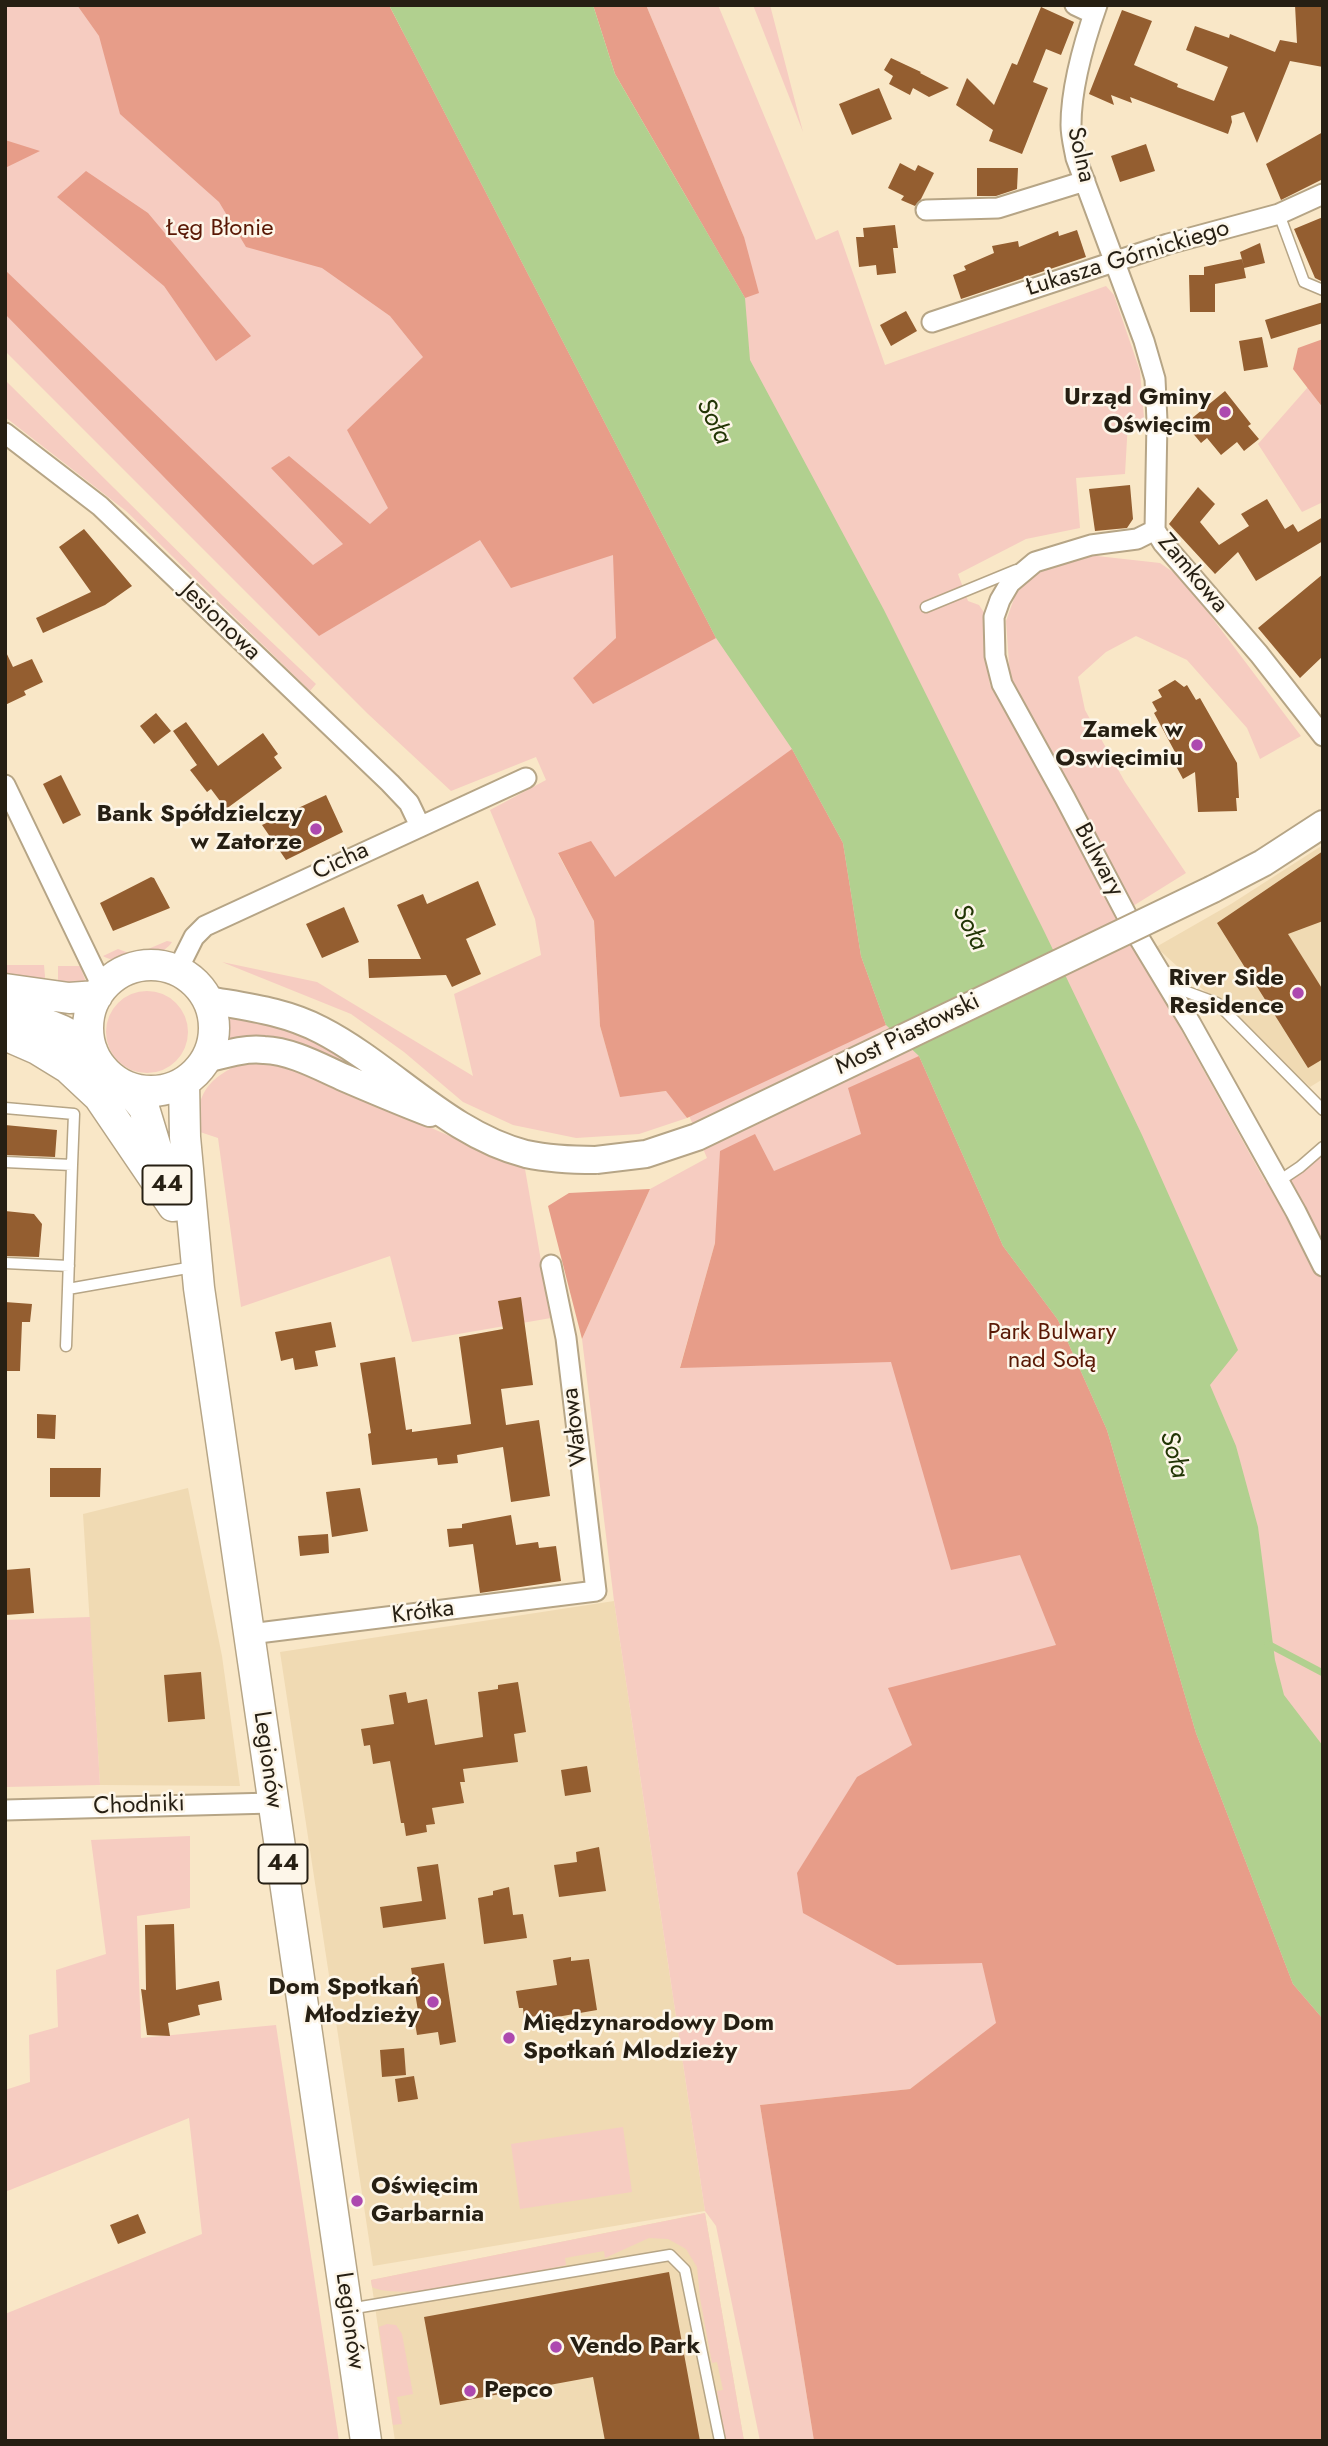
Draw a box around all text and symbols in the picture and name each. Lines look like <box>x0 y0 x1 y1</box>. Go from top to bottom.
street label: Solna <box>1060 125 1100 185</box>
street label: Łukasza Górnickiego <box>1023 214 1233 304</box>
park label: Łęg Błonie <box>166 215 274 243</box>
place label: Urząd Gminy Oświęcim <box>1064 384 1211 440</box>
water label: Soła <box>688 394 738 450</box>
marker: Urząd Gminy Oświęcim <box>1217 404 1233 420</box>
street label: Zamkowa <box>1151 529 1233 619</box>
street label: Jesionowa <box>174 577 266 667</box>
place label: Zamek w Oswięcimiu <box>1055 717 1183 773</box>
marker: Zamek w Oswięcimiu <box>1189 737 1205 753</box>
place label: Bank Spółdzielczy w Zatorze <box>96 801 302 857</box>
street label: Bulwary <box>1067 818 1129 902</box>
marker: Bank Spółdzielczy w Zatorze <box>308 821 324 837</box>
street label: Cicha <box>308 837 374 887</box>
water label: Soła <box>944 900 994 956</box>
place label: River Side Residence <box>1169 965 1284 1021</box>
marker: River Side Residence <box>1290 985 1306 1001</box>
street label: Most Piastowski <box>831 988 985 1082</box>
road number: 44 <box>142 1166 192 1204</box>
park label: Park Bulwary nad Sołą <box>988 1319 1116 1375</box>
street label: Wałowa <box>557 1386 595 1468</box>
water label: Soła <box>1151 1428 1195 1482</box>
street label: Krótka <box>390 1595 456 1631</box>
street label: Legionów <box>246 1710 288 1810</box>
street label: Chodniki <box>93 1790 185 1822</box>
road number: 44 <box>258 1844 308 1884</box>
place label: Dom Spotkań Młodzieży <box>268 1974 419 2030</box>
marker: Dom Spotkań Młodzieży <box>425 1994 441 2010</box>
place label: Międzynarodowy Dom Spotkań Mlodzieży <box>523 2010 774 2066</box>
marker: Międzynarodowy Dom Spotkań Mlodzieży <box>501 2030 517 2046</box>
place label: Oświęcim Garbarnia <box>371 2173 484 2229</box>
marker: Oświęcim Garbarnia <box>349 2193 365 2209</box>
street label: Legionów <box>328 2271 370 2371</box>
place label: Vendo Park <box>570 2333 700 2361</box>
marker: Vendo Park <box>548 2339 564 2355</box>
place label: Pepco <box>484 2377 553 2405</box>
marker: Pepco <box>462 2383 478 2399</box>

